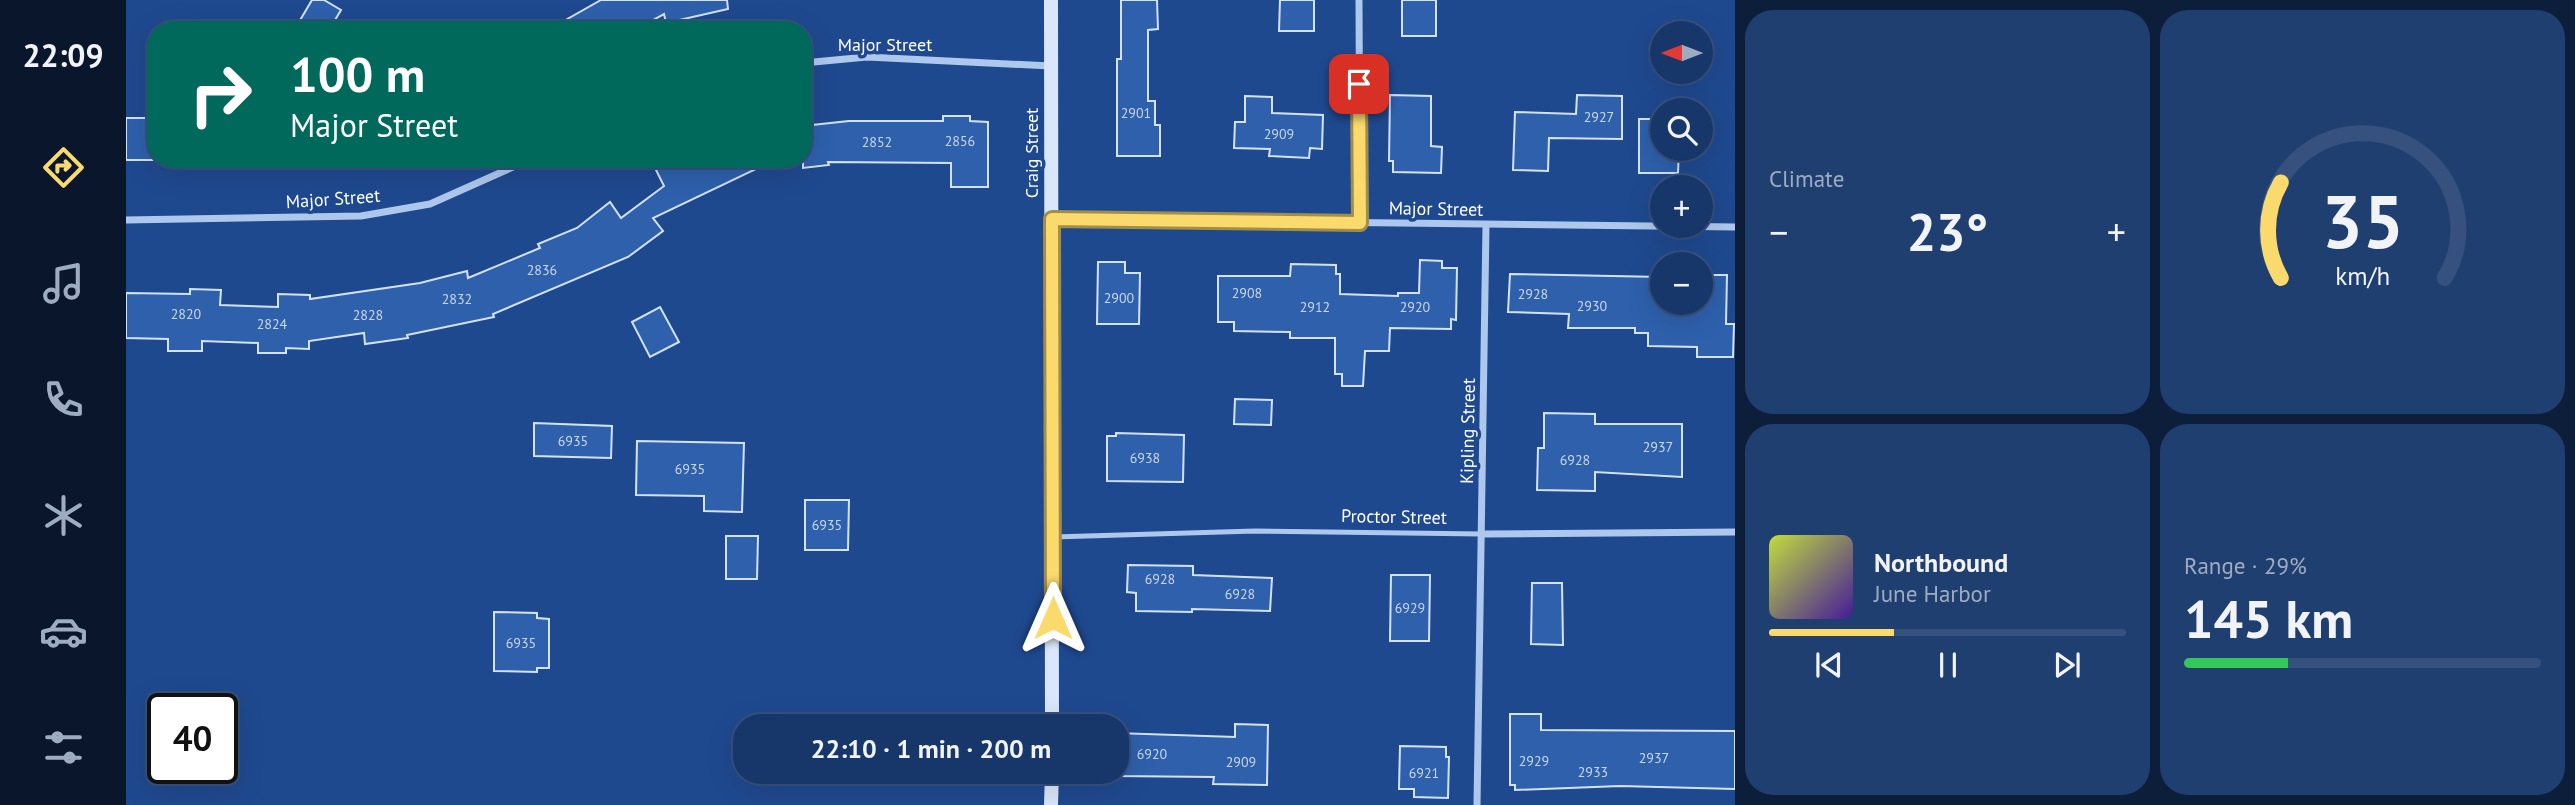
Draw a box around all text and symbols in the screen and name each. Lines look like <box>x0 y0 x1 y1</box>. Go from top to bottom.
north arrow <box>1650 21 1713 84</box>
map controls <box>1650 21 1713 315</box>
street label: Major Street <box>838 33 932 56</box>
text: 22:09 <box>22 34 104 76</box>
text: 100 m <box>290 42 425 106</box>
icon: right <box>175 49 266 140</box>
pin <box>1329 54 1389 114</box>
icon: arrive <box>1340 65 1378 103</box>
button: search <box>1650 98 1713 161</box>
text: Major Street <box>290 104 458 146</box>
house number: 2901 <box>1121 104 1151 122</box>
street label: Craig Street <box>1020 108 1043 198</box>
house number: 2927 <box>1584 108 1614 126</box>
house number: 2909 <box>1264 125 1294 143</box>
house number: 2856 <box>945 132 975 150</box>
house number: 2852 <box>862 133 892 151</box>
icon: directions <box>39 143 88 192</box>
text: Climate <box>1769 164 1844 193</box>
text: 35 <box>2321 174 2404 268</box>
button: + <box>1650 175 1713 238</box>
street label: Major Street <box>285 184 381 213</box>
street label: Major Street <box>1389 196 1483 221</box>
text: 23° <box>1907 198 1988 265</box>
text: − <box>1769 207 1788 256</box>
text: + <box>2107 207 2126 256</box>
button: − <box>1650 252 1713 315</box>
icon: music <box>39 259 88 308</box>
text: km/h <box>2335 260 2390 292</box>
house number: 2836 <box>527 261 557 279</box>
house number: 2908 <box>1232 284 1262 302</box>
house number: 2928 <box>1518 285 1548 303</box>
house number: 2900 <box>1104 289 1135 307</box>
house number: 2832 <box>442 290 472 308</box>
house number: 2930 <box>1577 297 1608 315</box>
house number: 2912 <box>1300 298 1330 316</box>
house number: 2920 <box>1400 298 1431 316</box>
house number: 2820 <box>171 305 202 323</box>
house number: 2828 <box>353 306 383 324</box>
house number: 2824 <box>257 315 288 333</box>
icon: phone <box>39 375 88 424</box>
street label: Kipling Street <box>1455 378 1480 484</box>
house number: 6935 <box>558 432 588 450</box>
house number: 2937 <box>1643 438 1673 456</box>
house number: 6938 <box>1130 449 1160 467</box>
house number: 6928 <box>1560 451 1590 469</box>
house number: 6935 <box>675 460 705 478</box>
icon: climate <box>39 491 88 540</box>
street label: Proctor Street <box>1341 504 1447 529</box>
house number: 6935 <box>812 516 842 534</box>
text: Northbound <box>1874 546 2008 579</box>
text: Range · 29% <box>2184 551 2307 580</box>
house number: 6928 <box>1145 570 1175 588</box>
text: June Harbor <box>1874 579 1991 608</box>
position arrow <box>1016 581 1090 655</box>
house number: 6928 <box>1225 585 1255 603</box>
text: 145 km <box>2184 585 2353 652</box>
house number: 6929 <box>1395 599 1425 617</box>
icon: car <box>39 607 88 656</box>
house number: 6935 <box>506 634 536 652</box>
icon: previous <box>1810 646 1848 684</box>
icon: pause <box>1929 646 1967 684</box>
icon: next <box>2048 646 2086 684</box>
speed limit sign: 40 <box>147 693 238 784</box>
icon: filters <box>39 723 88 772</box>
text: 22:10 · 1 min · 200 m <box>811 732 1051 765</box>
house number: 6920 <box>1137 745 1168 763</box>
house number: 2937 <box>1639 749 1669 767</box>
house number: 2929 <box>1519 752 1549 770</box>
house number: 2909 <box>1226 753 1256 771</box>
house number: 2933 <box>1578 763 1608 781</box>
house number: 6921 <box>1409 764 1439 782</box>

